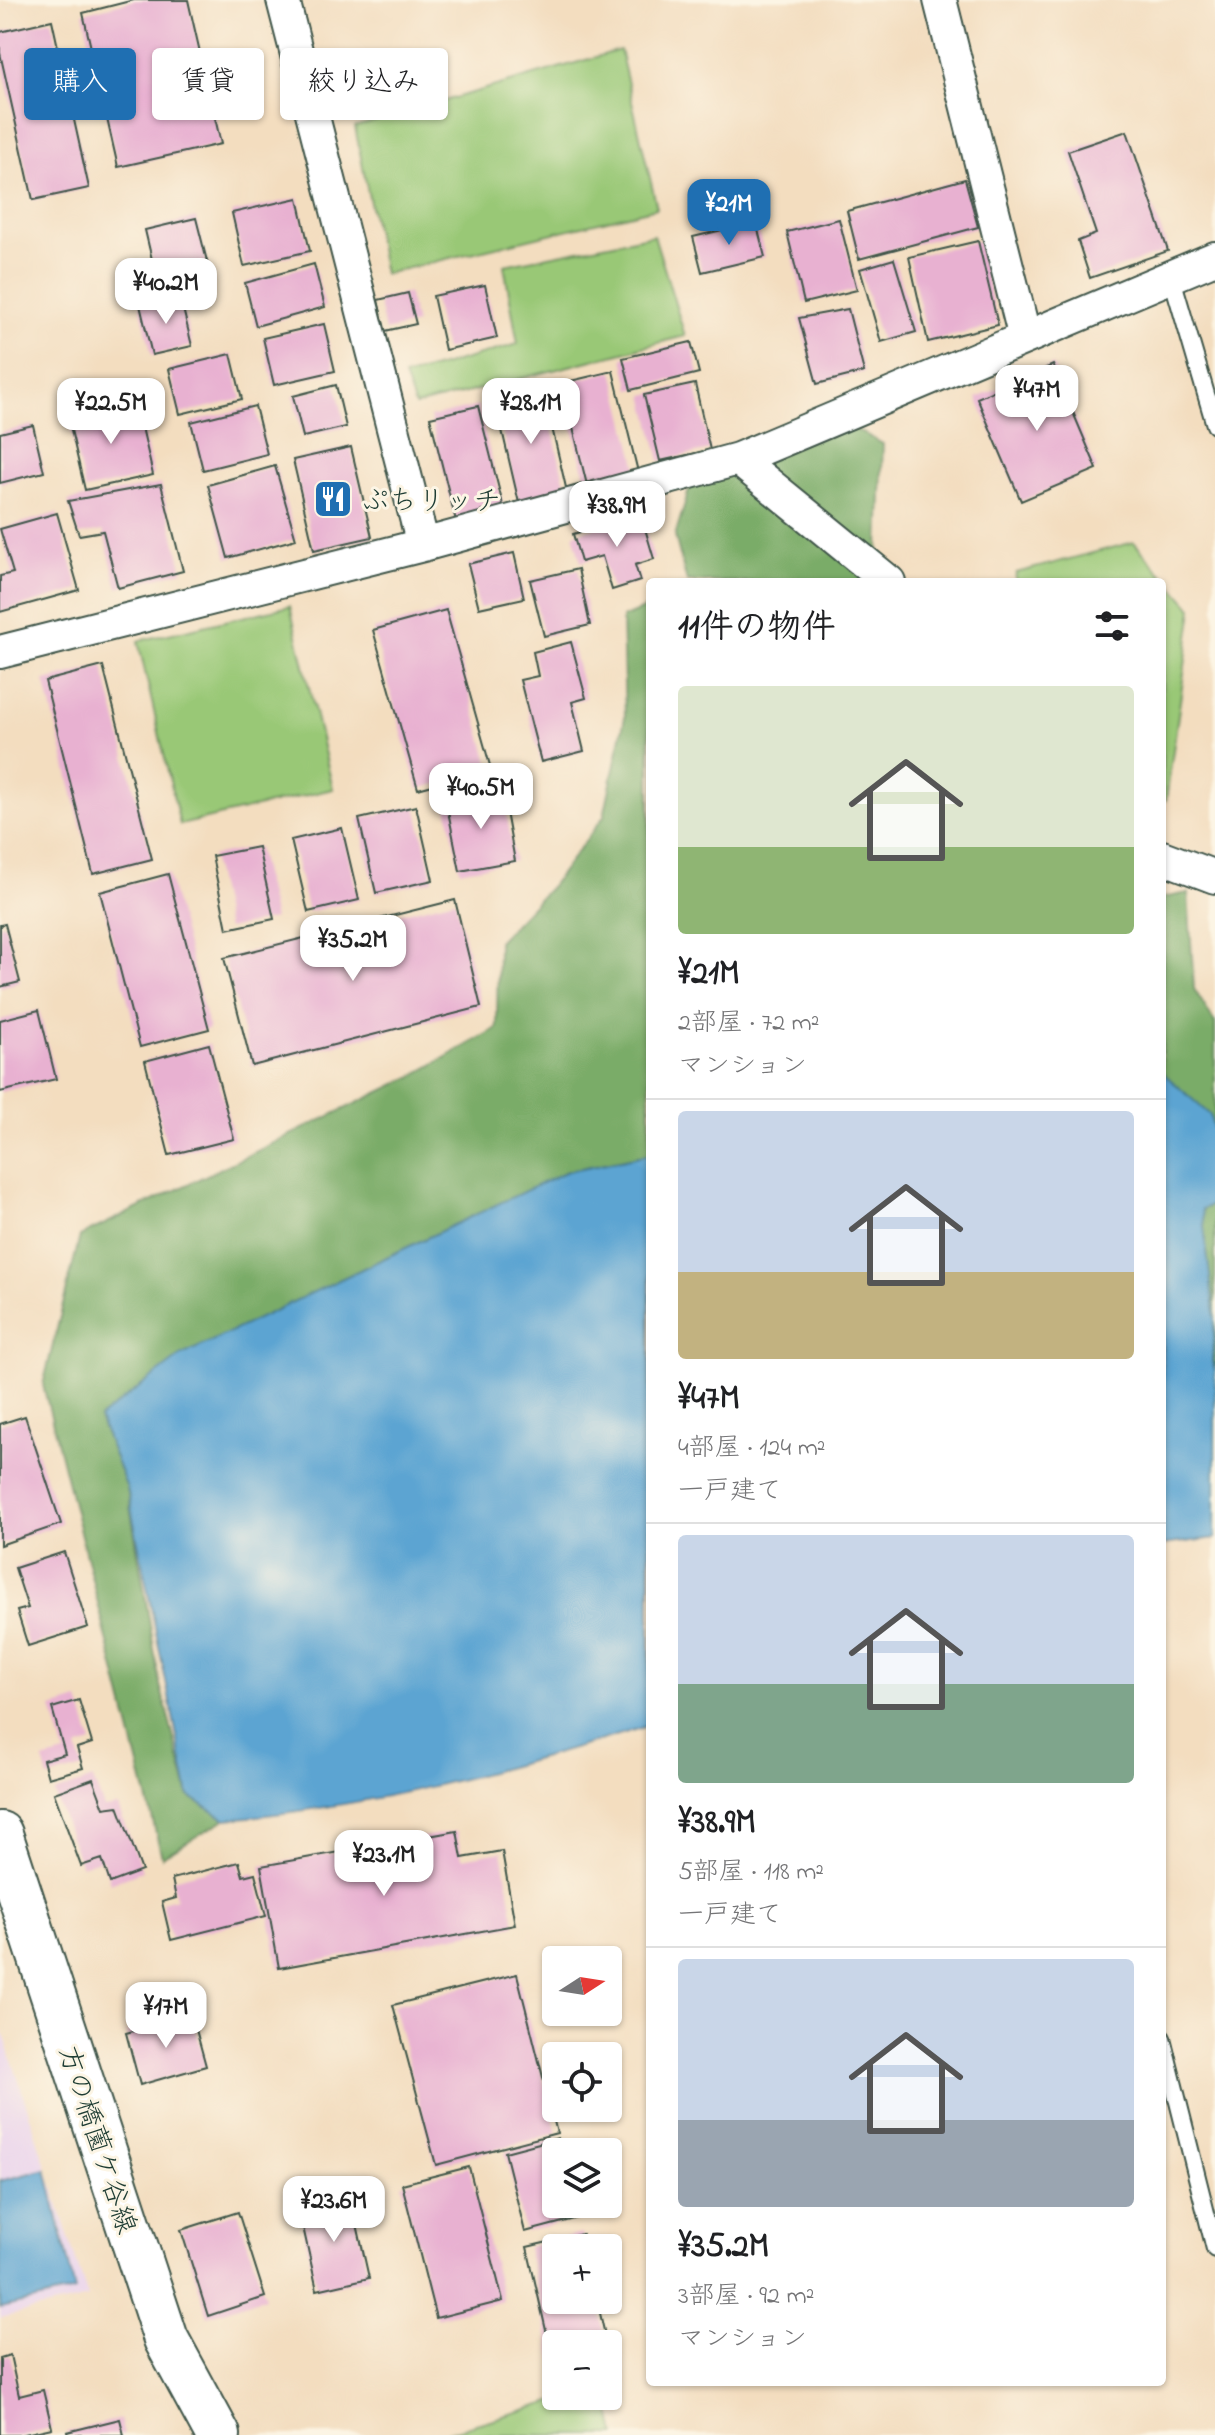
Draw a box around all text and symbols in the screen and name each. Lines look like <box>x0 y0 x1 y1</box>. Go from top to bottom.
chip: 購入 <box>24 48 136 120</box>
chip: 賃貸 <box>152 48 264 120</box>
chip: 絞り込み <box>280 48 448 120</box>
pin: ¥21M <box>682 179 776 247</box>
text: ¥21M <box>705 186 753 224</box>
pin: ¥40.2M <box>101 258 231 326</box>
text: ¥40.2M <box>133 265 199 303</box>
pin: ¥47M <box>990 365 1084 433</box>
text: ¥47M <box>1013 372 1061 410</box>
pin: ¥22.5M <box>46 378 176 446</box>
pin: ¥28.1M <box>466 378 596 446</box>
text: ¥22.5M <box>75 385 147 423</box>
text: ¥28.1M <box>500 385 562 423</box>
restaurant icon: ぷちリッチ <box>312 478 354 520</box>
pin: ¥38.9M <box>552 481 682 549</box>
place label: ぷちリッチ <box>361 482 501 523</box>
text: ¥38.9M <box>587 488 647 526</box>
text: 11件の物件 <box>678 604 836 654</box>
icon: filters <box>1090 604 1134 648</box>
icon: home <box>834 738 978 882</box>
pin: ¥40.5M <box>416 763 546 831</box>
text: ¥40.5M <box>447 770 515 808</box>
pin: ¥35.2M <box>288 915 418 983</box>
text: ¥35.2M <box>318 922 388 960</box>
text: ¥21M <box>678 950 740 1000</box>
text: 2部屋 · 72 m² <box>678 1005 820 1043</box>
text: マンション <box>678 1048 807 1086</box>
icon: home <box>834 1163 978 1307</box>
text: ¥47M <box>678 1375 740 1425</box>
text: 4部屋 · 124 m² <box>678 1430 826 1468</box>
text: 一戸建て <box>678 1473 782 1511</box>
icon: home <box>834 1587 978 1731</box>
text: ¥38.9M <box>678 1799 756 1849</box>
pin: ¥23.1M <box>319 1830 449 1898</box>
text: ¥23.1M <box>352 1837 416 1875</box>
text: 5部屋 · 118 m² <box>678 1854 824 1892</box>
text: 一戸建て <box>678 1897 782 1935</box>
north arrow <box>542 1946 622 2026</box>
map controls <box>542 1946 622 2410</box>
pin: ¥17M <box>119 1982 213 2050</box>
text: ¥17M <box>144 1989 188 2027</box>
icon: home <box>834 2011 978 2155</box>
street label: 方の橋薗ケ谷線 <box>46 2041 145 2240</box>
button: locate <box>542 2042 622 2122</box>
button: layers <box>542 2138 622 2218</box>
pin: ¥23.6M <box>269 2176 399 2244</box>
text: ¥23.6M <box>301 2183 367 2221</box>
text: ¥35.2M <box>678 2223 769 2273</box>
button: + <box>542 2234 622 2314</box>
text: 3部屋 · 92 m² <box>678 2278 814 2316</box>
text: マンション <box>678 2321 807 2359</box>
button: − <box>542 2330 622 2410</box>

